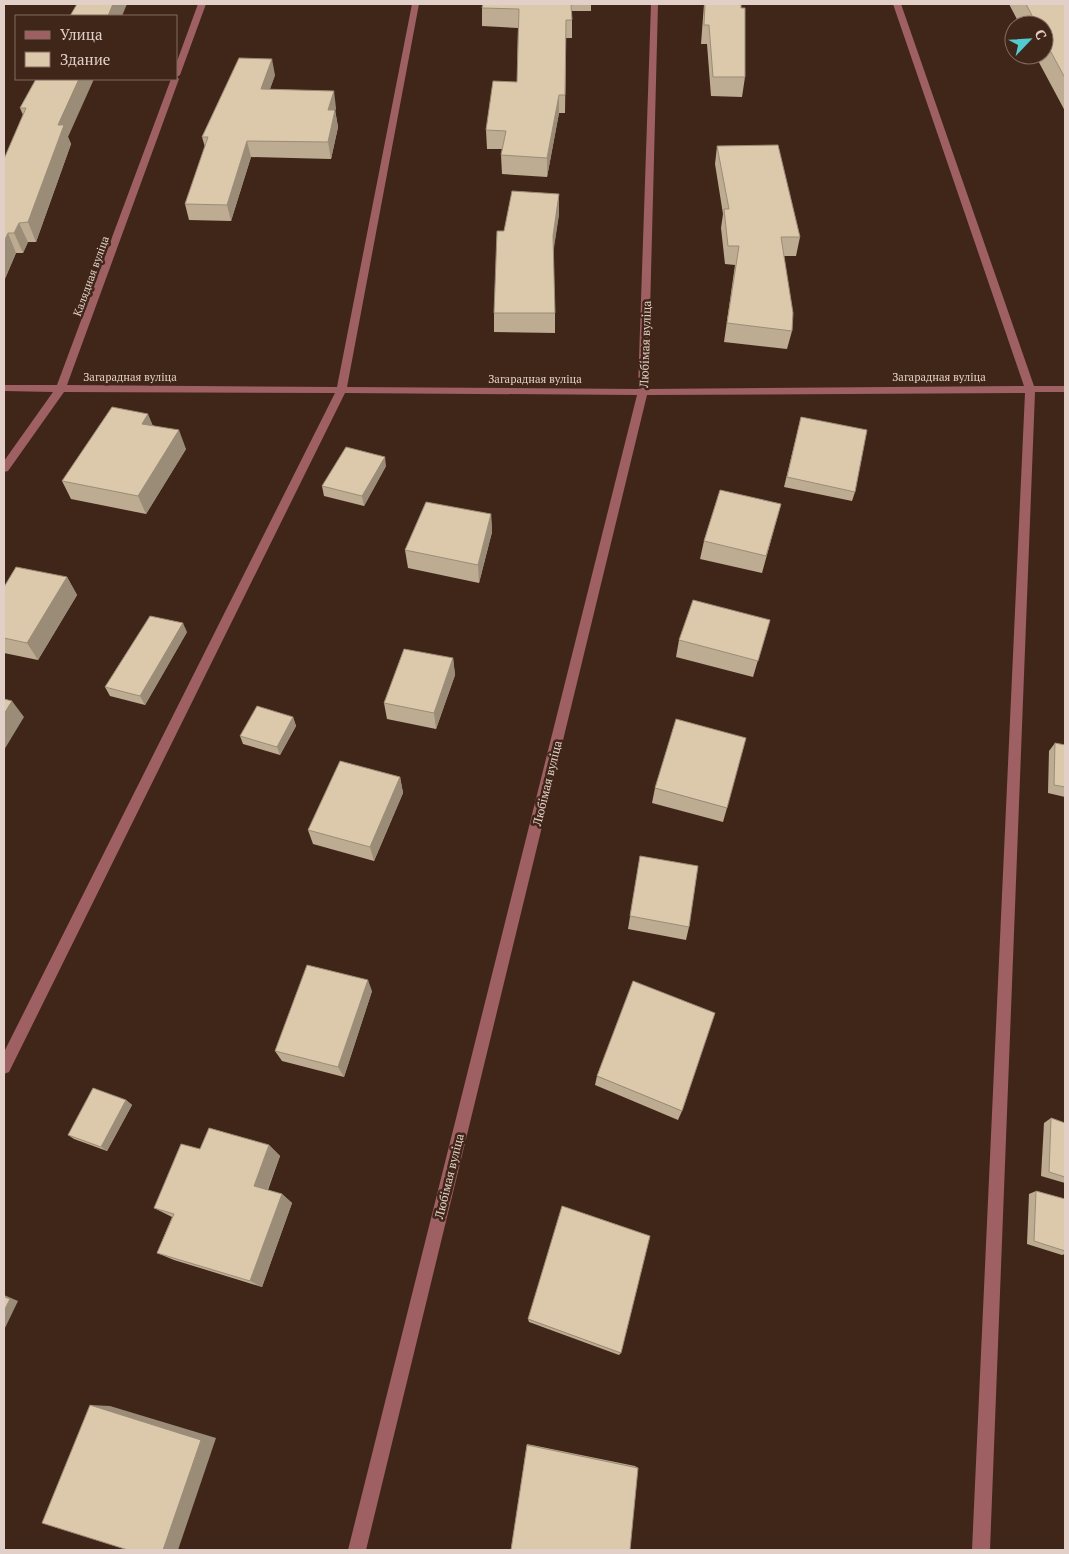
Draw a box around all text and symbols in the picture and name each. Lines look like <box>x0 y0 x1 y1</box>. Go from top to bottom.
legend <box>15 15 178 80</box>
north arrow <box>1004 15 1054 65</box>
text: Улица <box>60 24 103 44</box>
text: С <box>1031 26 1052 42</box>
text: Здание <box>60 49 110 69</box>
street label: Калядная вуліца <box>70 234 112 318</box>
street label: Любімая вуліца <box>636 300 654 389</box>
street label: Загарадная вуліца <box>83 370 177 384</box>
street label: Загарадная вуліца <box>892 370 986 384</box>
street label: Загарадная вуліца <box>488 372 582 386</box>
street label: Любімая вуліца <box>529 739 565 828</box>
street label: Любімая вуліца <box>431 1132 467 1221</box>

